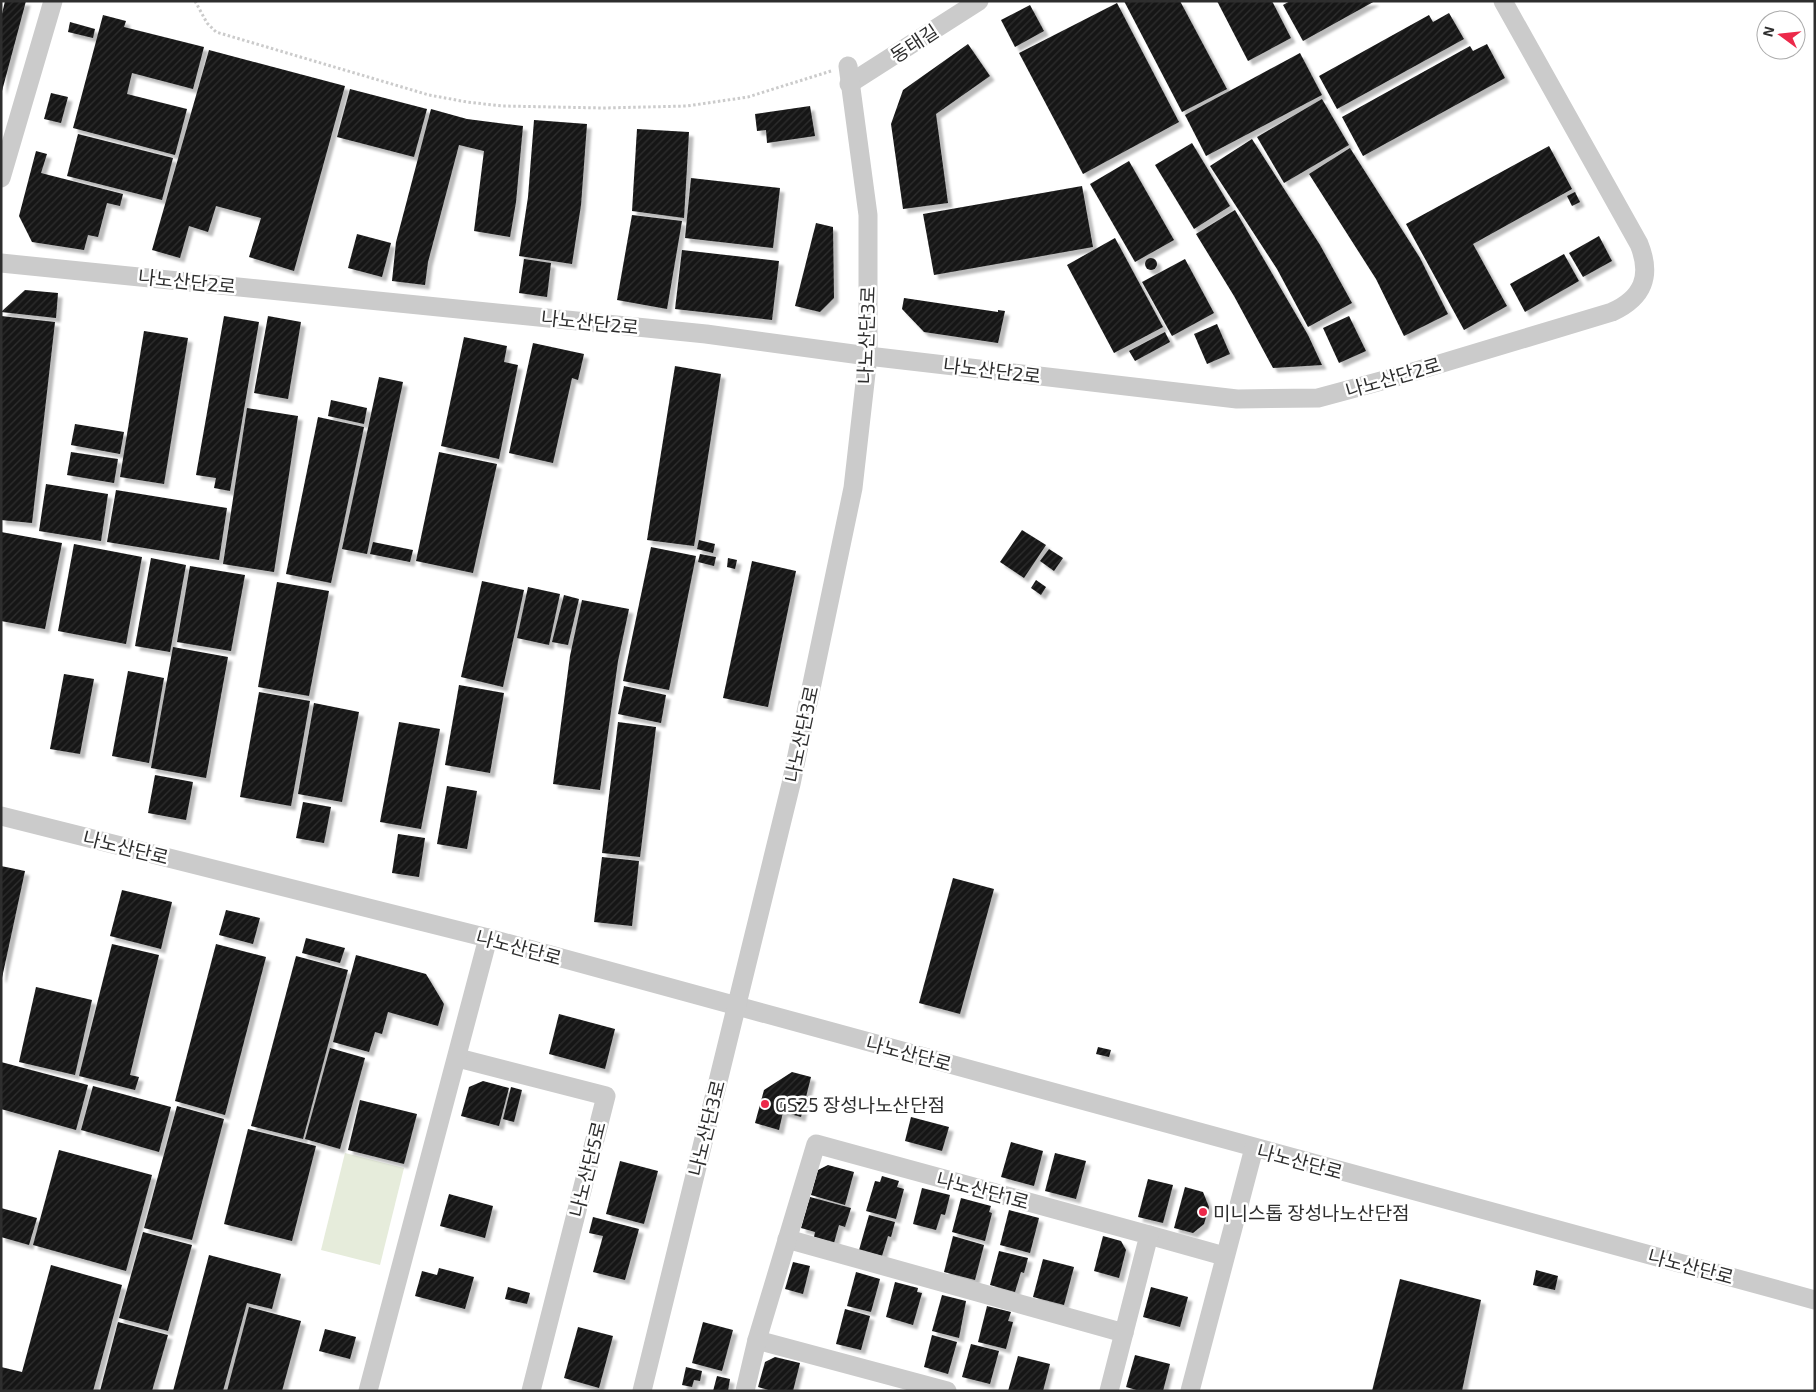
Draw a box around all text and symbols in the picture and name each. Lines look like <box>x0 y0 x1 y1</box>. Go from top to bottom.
north arrow <box>1756 10 1806 60</box>
street label: 동태길 <box>886 19 942 67</box>
text: N <box>1758 24 1777 39</box>
street label: 나노산단2로 <box>137 264 237 298</box>
street label: 나노산단3로 <box>853 286 879 384</box>
street label: 나노산단2로 <box>540 305 640 339</box>
street label: 나노산단2로 <box>1343 352 1443 402</box>
street label: 나노산단2로 <box>942 353 1042 387</box>
street label: 나노산단3로 <box>780 684 822 784</box>
street label: 나노산단로 <box>81 825 171 869</box>
street label: 나노산단로 <box>474 925 564 969</box>
street label: 나노산단로 <box>864 1031 954 1075</box>
street label: 나노산단3로 <box>683 1078 729 1178</box>
place label: GS25 장성나노산단점 <box>775 1093 945 1116</box>
marker: GS25 장성나노산단점 <box>759 1098 771 1110</box>
street label: 나노산단5로 <box>564 1119 610 1219</box>
street label: 나노산단로 <box>1255 1139 1345 1183</box>
street label: 나노산단1로 <box>934 1167 1032 1213</box>
place label: 미니스톱 장성나노산단점 <box>1213 1201 1410 1224</box>
marker: 미니스톱 장성나노산단점 <box>1197 1206 1209 1218</box>
street label: 나노산단로 <box>1646 1244 1736 1288</box>

